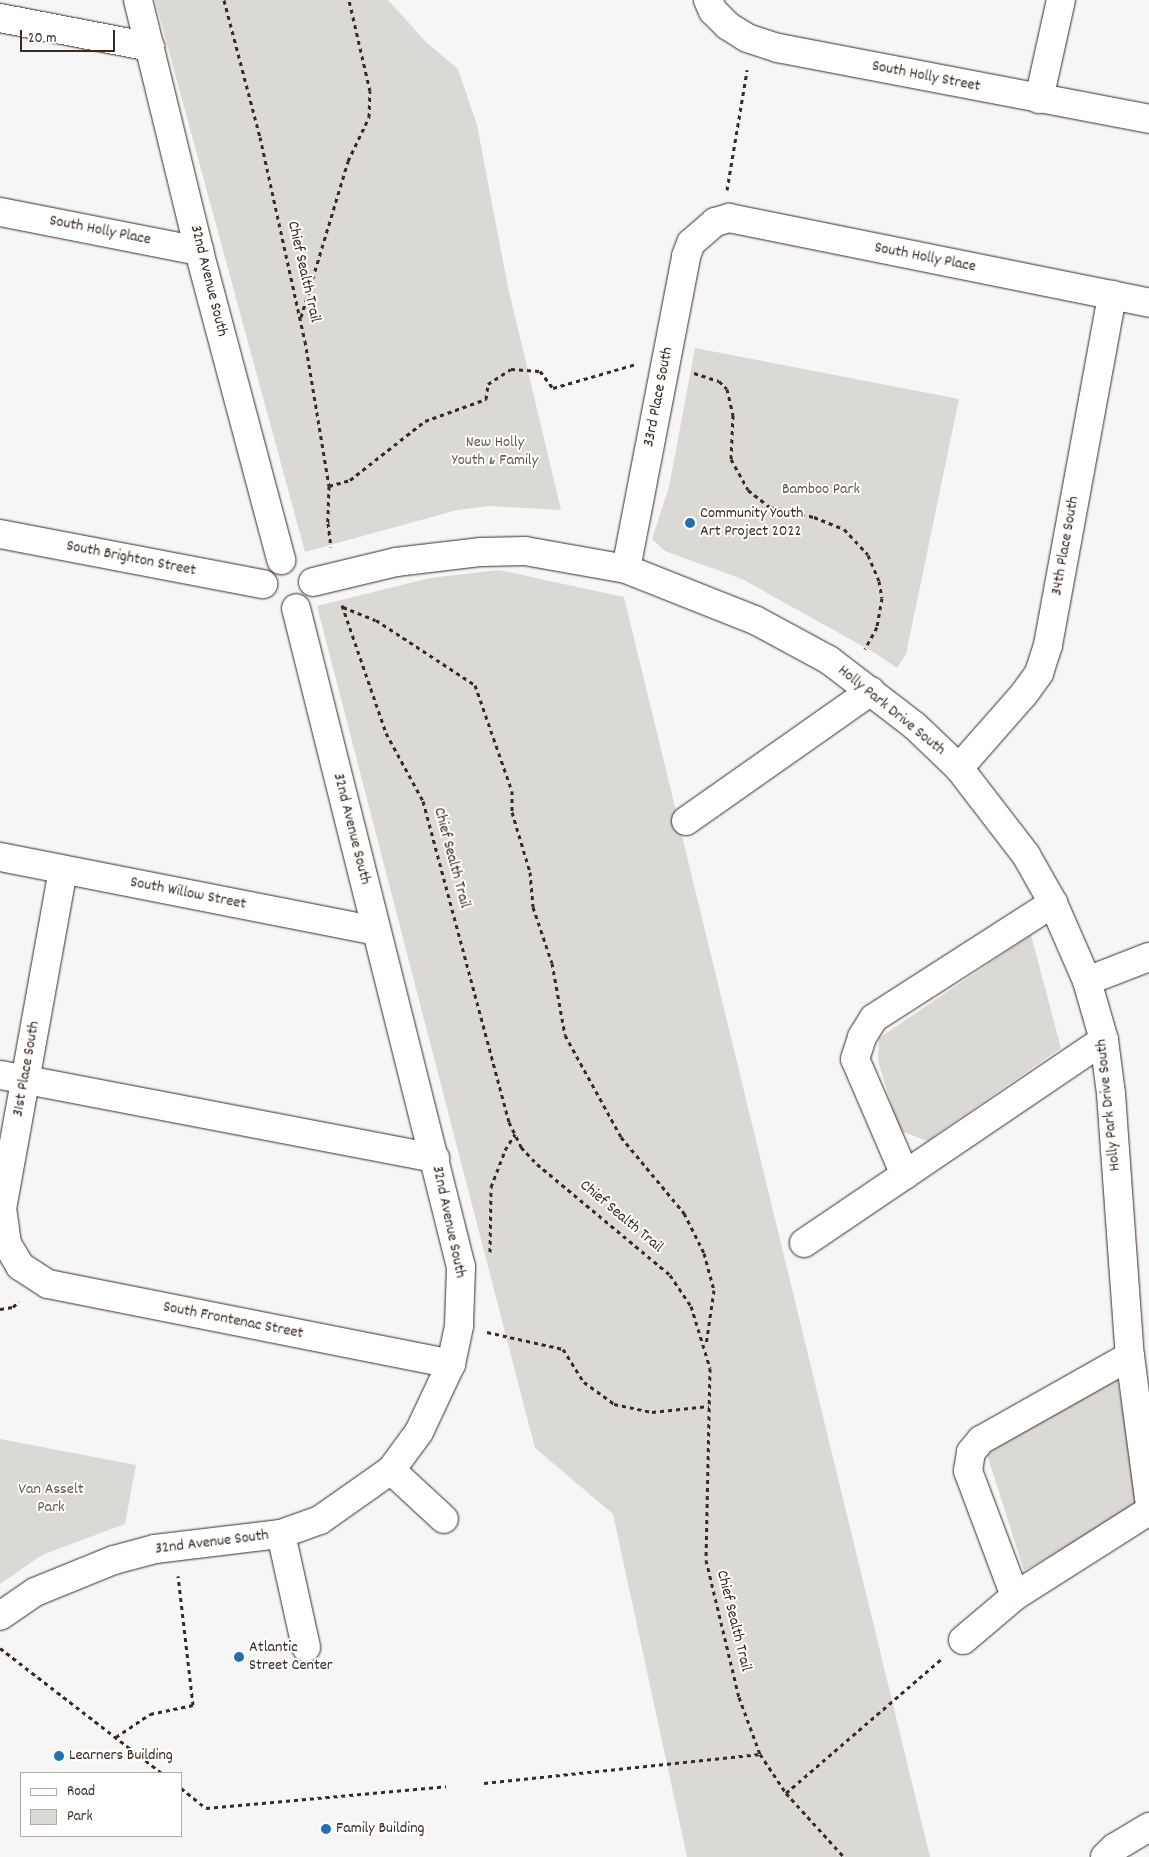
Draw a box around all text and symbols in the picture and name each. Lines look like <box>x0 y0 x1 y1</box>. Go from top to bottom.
scale bar <box>22 20 118 52</box>
text: 20 m <box>28 28 56 50</box>
street label: South Holly Street <box>870 57 982 97</box>
street label: South Holly Place <box>48 212 152 250</box>
street label: Chief Sealth Trail <box>282 219 324 325</box>
street label: 32nd Avenue South <box>185 223 231 339</box>
street label: South Holly Place <box>873 239 977 277</box>
street label: 33rd Place South <box>640 345 678 449</box>
park label: New Holly Youth & Family <box>452 433 538 471</box>
park label: Bamboo Park <box>782 480 860 500</box>
street label: 34th Place South <box>1048 495 1084 597</box>
place label: Community Youth Art Project 2022 <box>700 504 803 542</box>
marker: Community Youth Art Project 2022 <box>684 517 696 529</box>
street label: South Brighton Street <box>65 537 197 581</box>
street label: Holly Park Drive South <box>833 662 949 760</box>
street label: 32nd Avenue South <box>328 771 374 887</box>
street label: Chief Sealth Trail <box>428 806 474 910</box>
street label: South Willow Street <box>128 873 248 915</box>
street label: 31st Place South <box>9 1020 45 1118</box>
street label: Holly Park Drive South <box>1093 1038 1125 1172</box>
street label: 32nd Avenue South <box>427 1164 469 1280</box>
street label: Chief Sealth Trail <box>575 1176 667 1258</box>
street label: South Frontenac Street <box>161 1298 305 1344</box>
park label: Van Asselt Park <box>18 1480 84 1518</box>
street label: 32nd Avenue South <box>154 1527 270 1559</box>
street label: Chief Sealth Trail <box>711 1569 755 1673</box>
place label: Atlantic Street Center <box>249 1638 333 1676</box>
marker: Atlantic Street Center <box>233 1651 245 1663</box>
place label: Learners Building <box>69 1746 173 1766</box>
marker: Learners Building <box>53 1750 65 1762</box>
legend <box>20 1772 182 1837</box>
text: Road <box>67 1781 95 1803</box>
text: Park <box>67 1806 93 1828</box>
place label: Family Building <box>336 1819 425 1839</box>
marker: Family Building <box>320 1823 332 1835</box>

